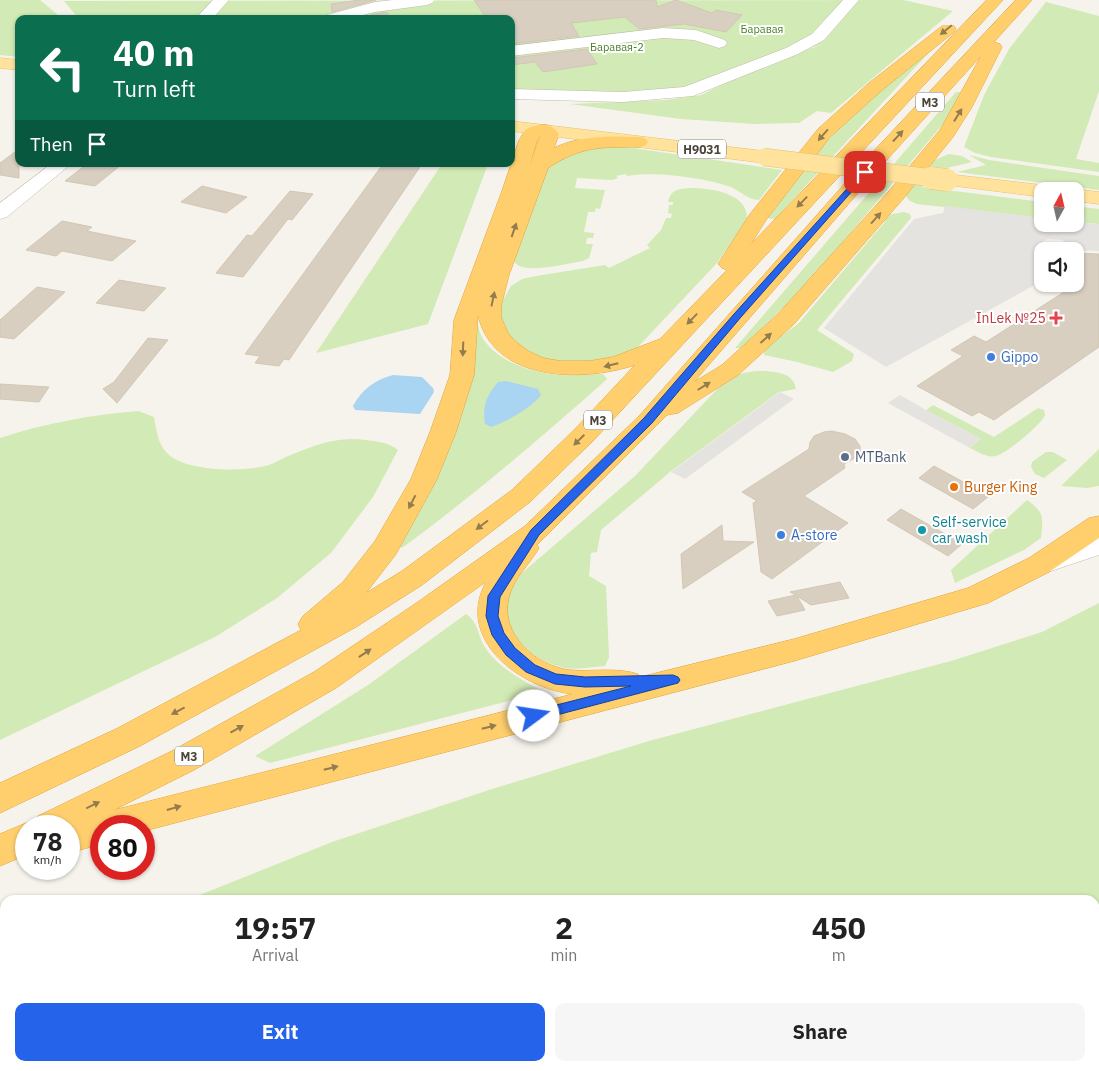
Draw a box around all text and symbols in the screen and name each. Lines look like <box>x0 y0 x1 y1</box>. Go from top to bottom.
park label: Баравая <box>741 22 783 36</box>
one-way arrow <box>940 25 953 36</box>
text: 40 m <box>113 30 195 76</box>
icon: left <box>30 35 95 100</box>
park label: Баравая-2 <box>590 40 644 54</box>
text: Turn left <box>113 74 196 103</box>
road number: М3 <box>916 92 944 111</box>
one-way arrow <box>954 109 963 122</box>
one-way arrow <box>817 129 828 142</box>
icon: arrive <box>83 130 111 158</box>
one-way arrow <box>892 131 904 143</box>
text: Then <box>30 132 73 156</box>
road number: Н9031 <box>678 140 726 158</box>
pin <box>844 151 886 193</box>
icon: arrive <box>851 158 879 186</box>
north arrow <box>1034 182 1084 232</box>
map controls <box>1034 182 1084 292</box>
one-way arrow <box>796 196 808 208</box>
one-way arrow <box>870 212 881 225</box>
one-way arrow <box>511 222 518 237</box>
button: sound <box>1034 242 1084 292</box>
one-way arrow <box>489 291 497 307</box>
place label: InLek №25 <box>976 309 1046 327</box>
marker: InLek №25 <box>1050 312 1062 324</box>
one-way arrow <box>686 313 698 325</box>
one-way arrow <box>759 332 771 344</box>
one-way arrow <box>459 341 467 357</box>
place label: Gippo <box>1001 348 1038 366</box>
marker: Gippo <box>985 351 997 363</box>
one-way arrow <box>603 361 618 369</box>
one-way arrow <box>697 382 710 391</box>
road number: М3 <box>584 410 612 430</box>
one-way arrow <box>573 434 585 446</box>
place label: MTBank <box>855 448 907 466</box>
marker: MTBank <box>839 451 851 463</box>
place label: Burger King <box>964 478 1038 496</box>
marker: Burger King <box>948 481 960 493</box>
one-way arrow <box>408 495 416 509</box>
place label: Self-service car wash <box>932 513 1007 547</box>
one-way arrow <box>475 520 489 530</box>
marker: Self-service car wash <box>916 524 928 536</box>
place label: A-store <box>791 526 838 544</box>
marker: A-store <box>775 529 787 541</box>
one-way arrow <box>359 648 372 658</box>
position arrow <box>507 689 559 741</box>
one-way arrow <box>171 706 185 715</box>
one-way arrow <box>481 723 496 731</box>
one-way arrow <box>231 725 244 734</box>
road number: М3 <box>175 746 203 766</box>
one-way arrow <box>324 764 339 772</box>
one-way arrow <box>86 800 101 809</box>
one-way arrow <box>166 804 181 812</box>
speed limit sign: 80 <box>90 815 155 880</box>
text: 78 <box>32 825 63 858</box>
text: km/h <box>33 852 62 867</box>
text: 19:57 <box>234 908 316 947</box>
text: 2 <box>555 908 573 947</box>
text: 450 <box>812 908 866 947</box>
text: Arrival <box>252 945 299 965</box>
text: min <box>550 945 577 965</box>
text: m <box>832 945 846 965</box>
button: Exit <box>15 1003 545 1061</box>
button: Share <box>555 1003 1085 1061</box>

